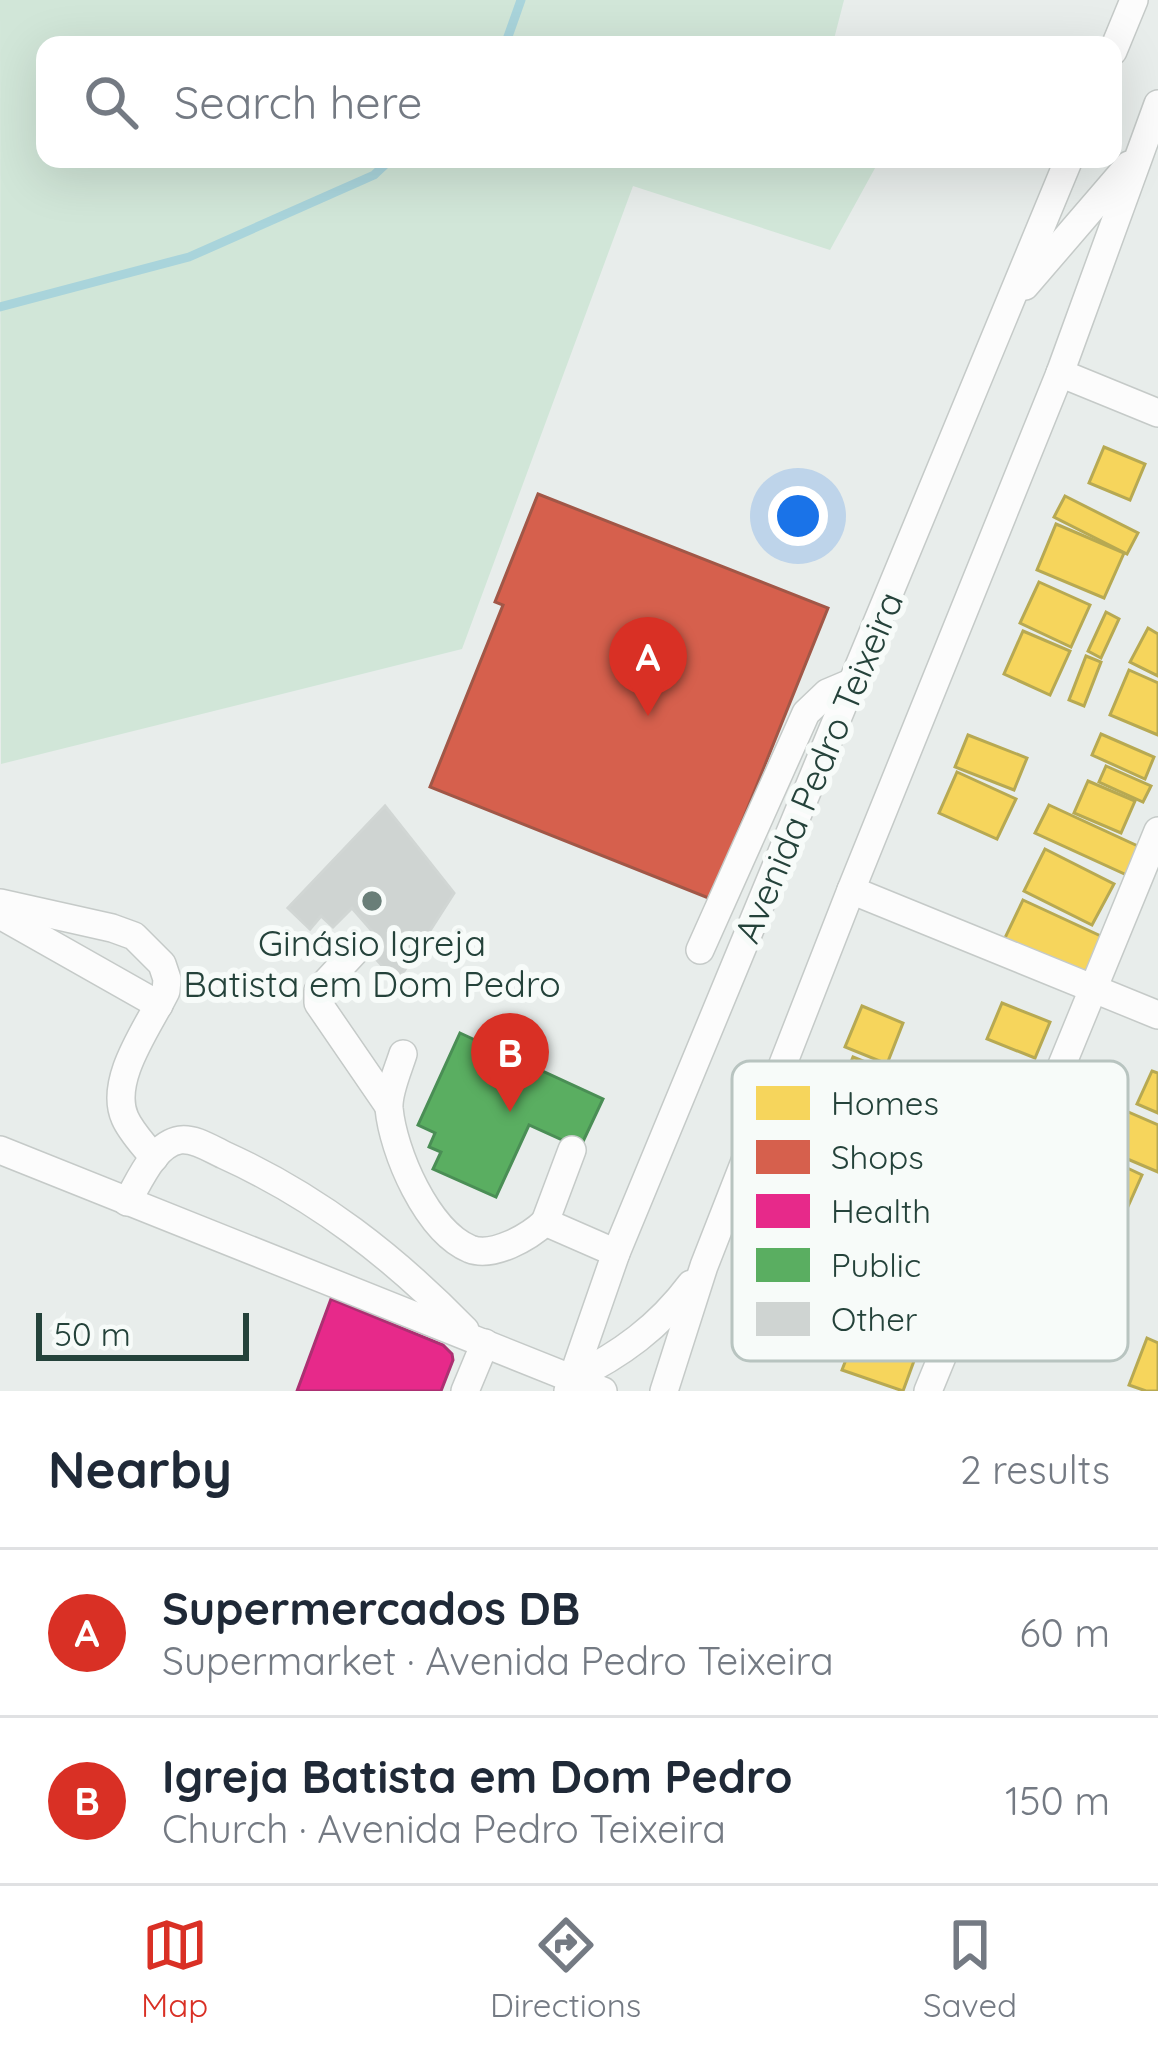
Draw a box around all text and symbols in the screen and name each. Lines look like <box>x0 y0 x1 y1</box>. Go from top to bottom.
search box <box>36 36 1122 168</box>
icon: search <box>78 69 144 135</box>
text: Search here <box>174 74 422 130</box>
your location <box>768 486 828 546</box>
street label: Avenida Pedro Teixeira <box>724 585 912 949</box>
pin: A <box>609 617 687 716</box>
marker: Ginásio Igreja Batista em Dom Pedro <box>359 888 385 914</box>
place label: Ginásio Igreja Batista em Dom Pedro <box>183 920 561 1006</box>
pin: B <box>471 1013 549 1112</box>
legend <box>732 1061 1128 1361</box>
text: Homes <box>831 1082 939 1123</box>
text: Shops <box>831 1136 924 1177</box>
text: Health <box>831 1190 931 1231</box>
text: Public <box>831 1244 921 1285</box>
text: Other <box>831 1298 918 1339</box>
scale bar <box>36 1307 249 1360</box>
text: 50 m <box>54 1313 131 1354</box>
text: Nearby <box>48 1437 232 1501</box>
text: 2 results <box>960 1445 1110 1494</box>
text: Supermercados DB <box>162 1580 580 1636</box>
text: A <box>75 1608 99 1657</box>
text: 60 m <box>1020 1608 1110 1657</box>
text: Supermarket · Avenida Pedro Teixeira <box>162 1636 834 1685</box>
text: Igreja Batista em Dom Pedro <box>162 1748 793 1804</box>
text: B <box>74 1776 100 1825</box>
text: 150 m <box>1005 1776 1110 1825</box>
text: Church · Avenida Pedro Teixeira <box>162 1804 726 1853</box>
tab: Map <box>141 1912 208 2025</box>
tab: Directions <box>490 1912 641 2025</box>
tab: Saved <box>923 1912 1017 2025</box>

